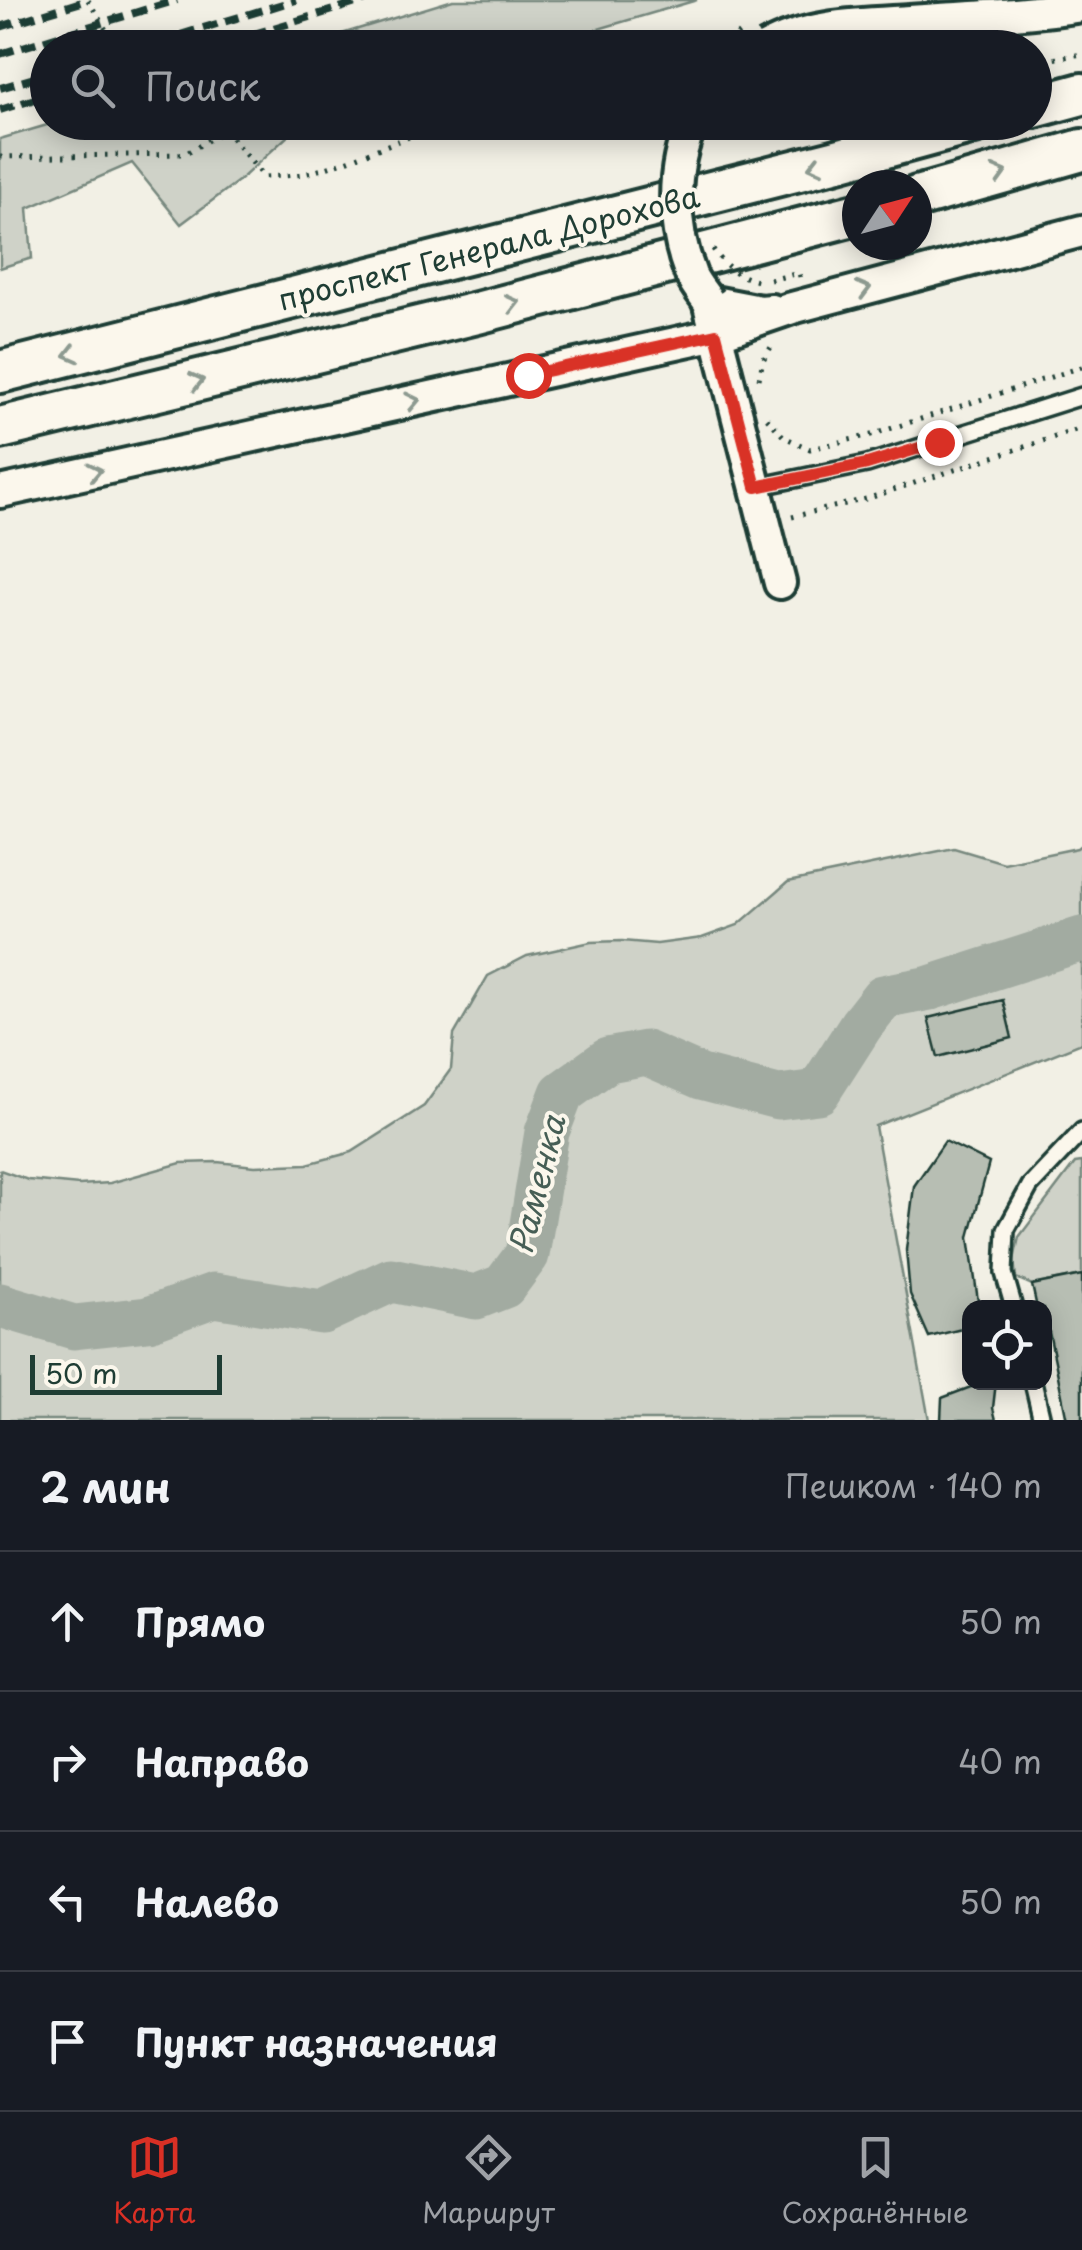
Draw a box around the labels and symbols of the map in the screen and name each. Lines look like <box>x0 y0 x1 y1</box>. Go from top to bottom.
one-way arrow <box>807 155 824 176</box>
one-way arrow <box>990 164 1008 185</box>
north arrow <box>842 170 932 260</box>
street label: проспект Генерала Дорохова <box>273 172 704 321</box>
one-way arrow <box>855 280 872 301</box>
one-way arrow <box>503 294 521 315</box>
one-way arrow <box>63 342 80 363</box>
route start <box>506 353 552 399</box>
one-way arrow <box>188 371 205 392</box>
one-way arrow <box>404 391 421 412</box>
route end <box>917 420 963 466</box>
one-way arrow <box>86 461 103 482</box>
water label: Раменка <box>496 1109 577 1259</box>
scale bar <box>30 1350 222 1394</box>

